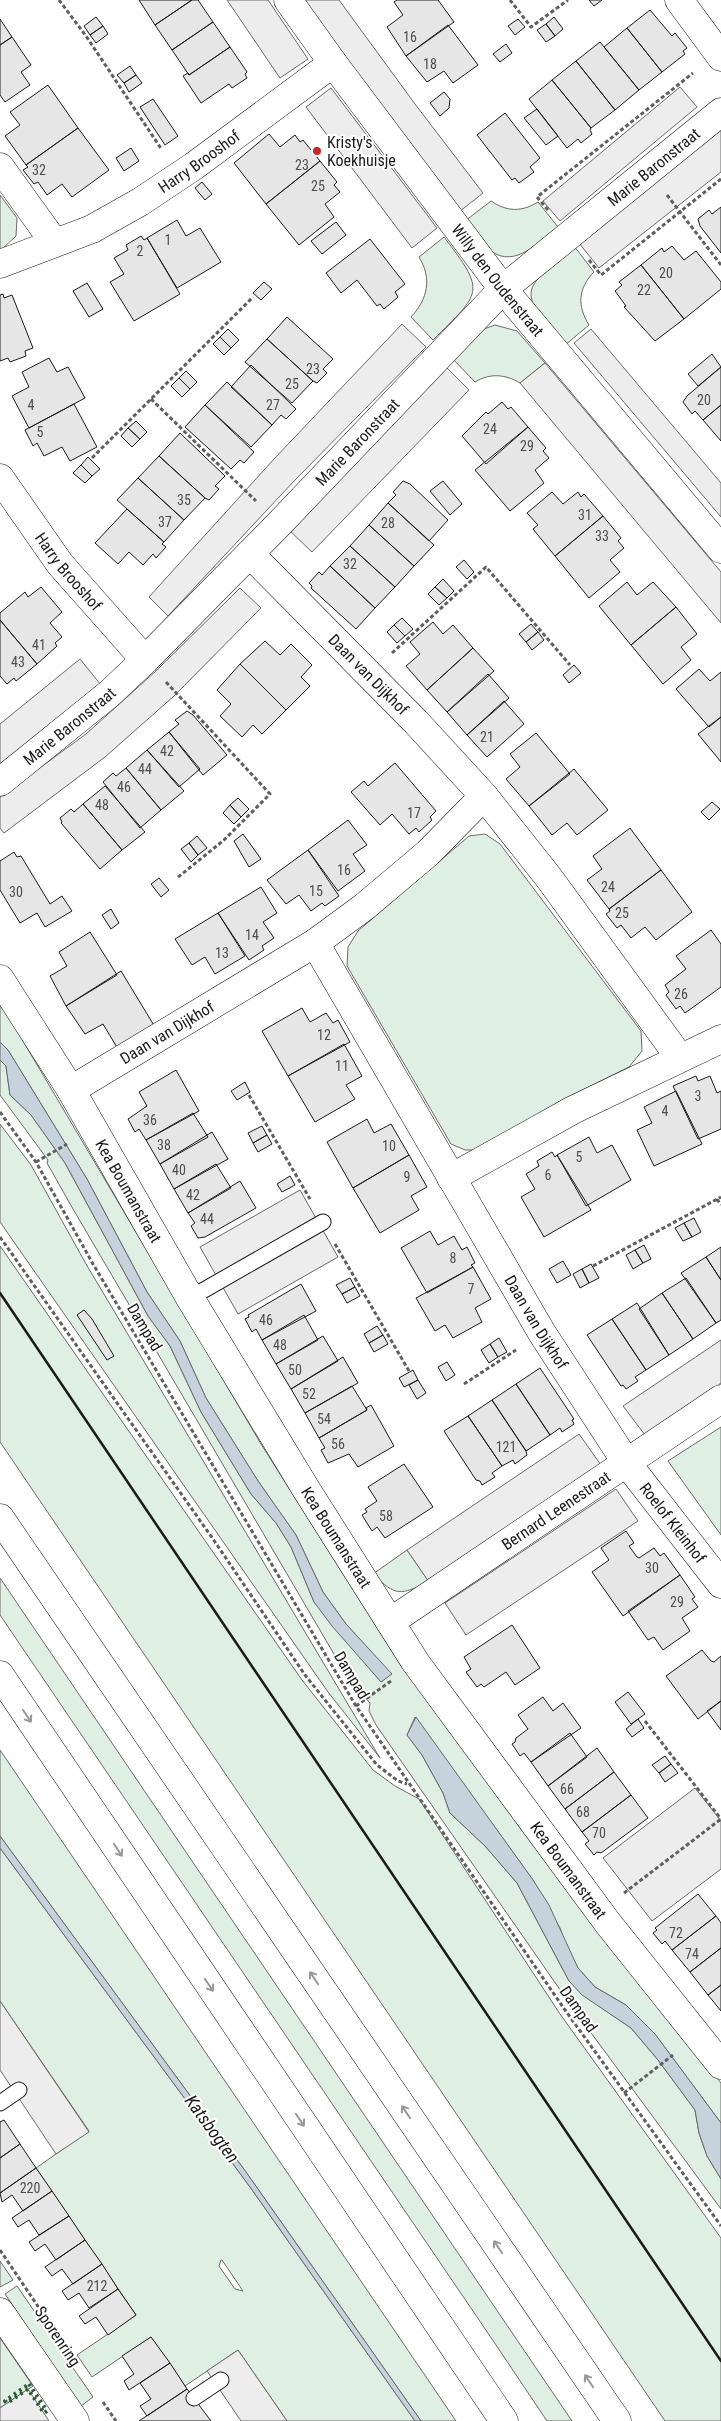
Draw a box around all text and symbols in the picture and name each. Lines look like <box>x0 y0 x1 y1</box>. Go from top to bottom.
house number: 16 <box>403 29 417 45</box>
house number: 18 <box>423 56 437 72</box>
street label: Marie Baronstraat <box>604 124 704 210</box>
street label: Harry Brooshof <box>155 126 244 197</box>
place label: Kristy's Koekhuisje <box>327 133 396 170</box>
marker: Kristy's Koekhuisje <box>311 145 323 157</box>
house number: 23 <box>295 157 309 173</box>
house number: 32 <box>32 162 46 178</box>
house number: 25 <box>311 178 325 194</box>
street label: Willy den Oudenstraat <box>447 220 548 341</box>
house number: 1 <box>165 232 171 248</box>
house number: 2 <box>137 243 144 259</box>
house number: 20 <box>659 265 673 281</box>
house number: 22 <box>637 282 651 298</box>
house number: 23 <box>306 361 320 377</box>
house number: 25 <box>285 376 299 392</box>
house number: 20 <box>697 392 711 408</box>
street label: Marie Baronstraat <box>312 395 404 490</box>
house number: 4 <box>28 397 35 413</box>
house number: 27 <box>266 397 280 413</box>
house number: 24 <box>483 421 497 437</box>
house number: 5 <box>37 424 44 440</box>
house number: 29 <box>520 438 534 454</box>
house number: 35 <box>177 492 191 508</box>
house number: 31 <box>578 507 592 523</box>
house number: 37 <box>158 514 172 530</box>
house number: 28 <box>381 515 395 531</box>
house number: 33 <box>595 528 609 544</box>
street label: Harry Brooshof <box>31 529 106 615</box>
house number: 32 <box>343 556 357 572</box>
street label: Daan van Dijkhof <box>324 630 413 719</box>
house number: 41 <box>32 637 46 653</box>
house number: 43 <box>11 654 25 670</box>
street label: Marie Baronstraat <box>20 684 120 769</box>
house number: 21 <box>480 729 494 745</box>
house number: 42 <box>160 743 174 759</box>
house number: 44 <box>138 761 152 777</box>
house number: 46 <box>117 779 131 795</box>
house number: 48 <box>95 797 109 813</box>
house number: 17 <box>407 805 421 821</box>
house number: 16 <box>337 862 351 878</box>
house number: 24 <box>601 879 615 895</box>
house number: 15 <box>309 883 323 899</box>
house number: 30 <box>9 884 23 900</box>
house number: 25 <box>615 905 629 921</box>
house number: 14 <box>245 927 259 943</box>
house number: 13 <box>215 945 229 961</box>
house number: 26 <box>674 986 688 1002</box>
street label: Daan van Dijkhof <box>117 997 218 1068</box>
house number: 12 <box>317 1027 331 1043</box>
house number: 11 <box>335 1058 349 1074</box>
house number: 3 <box>695 1088 701 1104</box>
house number: 4 <box>662 1103 669 1119</box>
house number: 36 <box>143 1112 157 1128</box>
street label: Kea Boumanstraat <box>91 1136 165 1246</box>
house number: 38 <box>157 1137 171 1153</box>
house number: 10 <box>382 1138 396 1154</box>
house number: 5 <box>576 1149 583 1165</box>
house number: 40 <box>172 1162 186 1178</box>
house number: 6 <box>545 1167 552 1183</box>
house number: 9 <box>404 1169 410 1185</box>
house number: 42 <box>186 1187 200 1203</box>
house number: 44 <box>200 1211 214 1227</box>
house number: 8 <box>450 1250 457 1266</box>
street label: Daan van Dijkhof <box>500 1272 572 1373</box>
house number: 7 <box>468 1281 475 1297</box>
street label: Dampad <box>123 1300 166 1355</box>
house number: 46 <box>259 1312 273 1328</box>
house number: 48 <box>273 1337 287 1353</box>
house number: 50 <box>288 1362 302 1378</box>
house number: 52 <box>302 1386 316 1402</box>
house number: 54 <box>317 1411 331 1427</box>
house number: 56 <box>331 1436 345 1452</box>
house number: 121 <box>496 1439 516 1455</box>
street label: Bernard Leenestraat <box>498 1467 615 1554</box>
street label: Roelof Kleinhof <box>636 1479 710 1567</box>
street label: Kea Boumanstraat <box>297 1483 375 1592</box>
house number: 58 <box>379 1508 393 1524</box>
house number: 30 <box>645 1560 659 1576</box>
house number: 29 <box>670 1594 684 1610</box>
street label: Dampad <box>330 1648 373 1703</box>
one-way arrow <box>22 1708 32 1722</box>
house number: 66 <box>560 1781 574 1797</box>
house number: 68 <box>576 1804 590 1820</box>
street label: Kea Boumanstraat <box>526 1818 611 1923</box>
house number: 70 <box>592 1825 606 1841</box>
one-way arrow <box>113 1843 123 1857</box>
house number: 72 <box>669 1925 683 1941</box>
house number: 74 <box>685 1946 699 1962</box>
one-way arrow <box>309 1971 319 1985</box>
one-way arrow <box>204 1978 214 1992</box>
street label: Dampad <box>556 1982 601 2036</box>
water label: Katsbogten <box>181 2091 244 2167</box>
one-way arrow <box>401 2106 411 2120</box>
one-way arrow <box>295 2112 305 2126</box>
house number: 220 <box>20 2180 40 2196</box>
one-way arrow <box>492 2240 502 2254</box>
house number: 212 <box>87 2278 107 2294</box>
street label: Sporenring <box>31 2303 85 2370</box>
one-way arrow <box>584 2374 594 2388</box>

